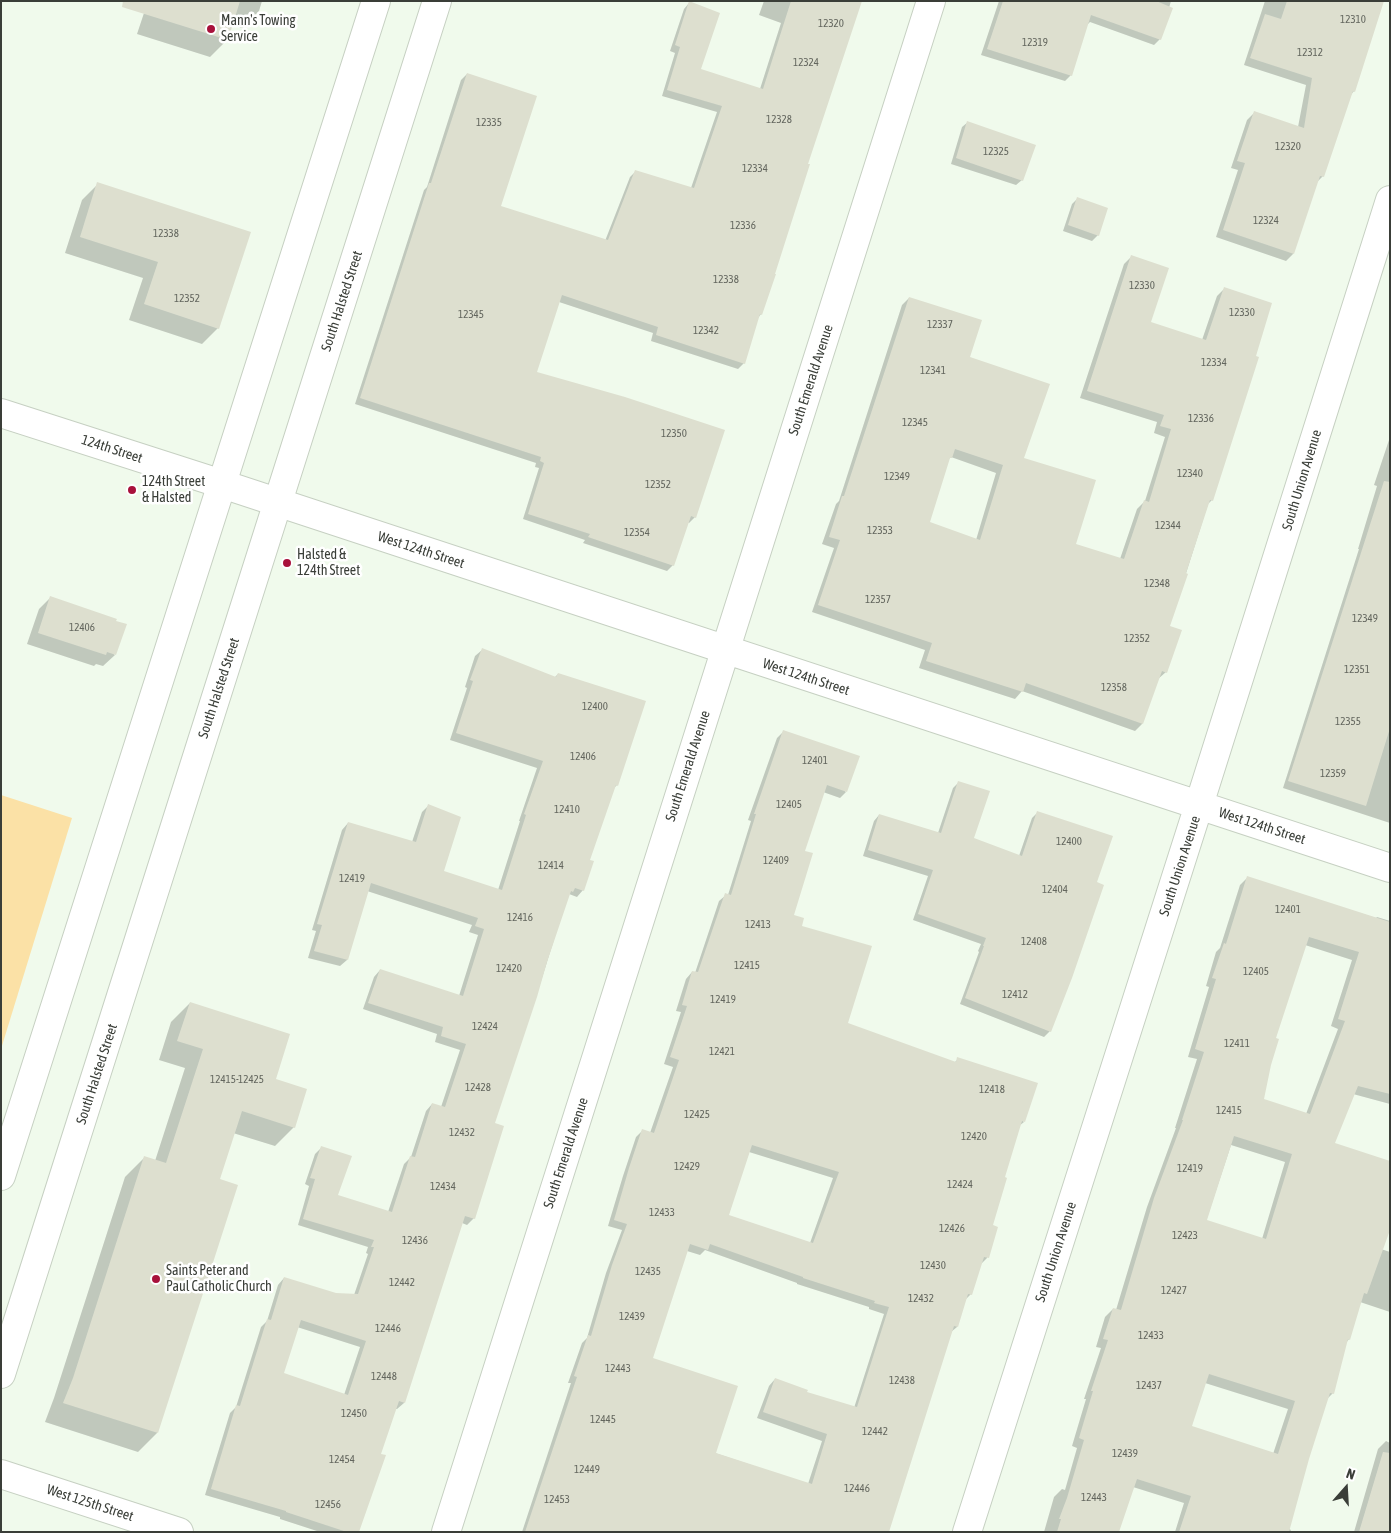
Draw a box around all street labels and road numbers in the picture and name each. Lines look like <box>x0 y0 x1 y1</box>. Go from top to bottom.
street label: South Halsted Street <box>318 249 366 353</box>
street label: South Emerald Avenue <box>785 322 837 438</box>
street label: South Union Avenue <box>1279 428 1325 532</box>
street label: 124th Street <box>79 431 145 467</box>
street label: West 124th Street <box>376 528 466 572</box>
street label: South Halsted Street <box>195 636 243 740</box>
street label: West 124th Street <box>761 655 851 699</box>
street label: South Emerald Avenue <box>662 708 714 824</box>
street label: West 124th Street <box>1217 804 1307 848</box>
street label: South Union Avenue <box>1156 814 1204 918</box>
street label: South Halsted Street <box>73 1022 121 1126</box>
street label: South Emerald Avenue <box>540 1095 592 1211</box>
street label: South Union Avenue <box>1032 1200 1080 1304</box>
street label: West 125th Street <box>45 1481 135 1525</box>

